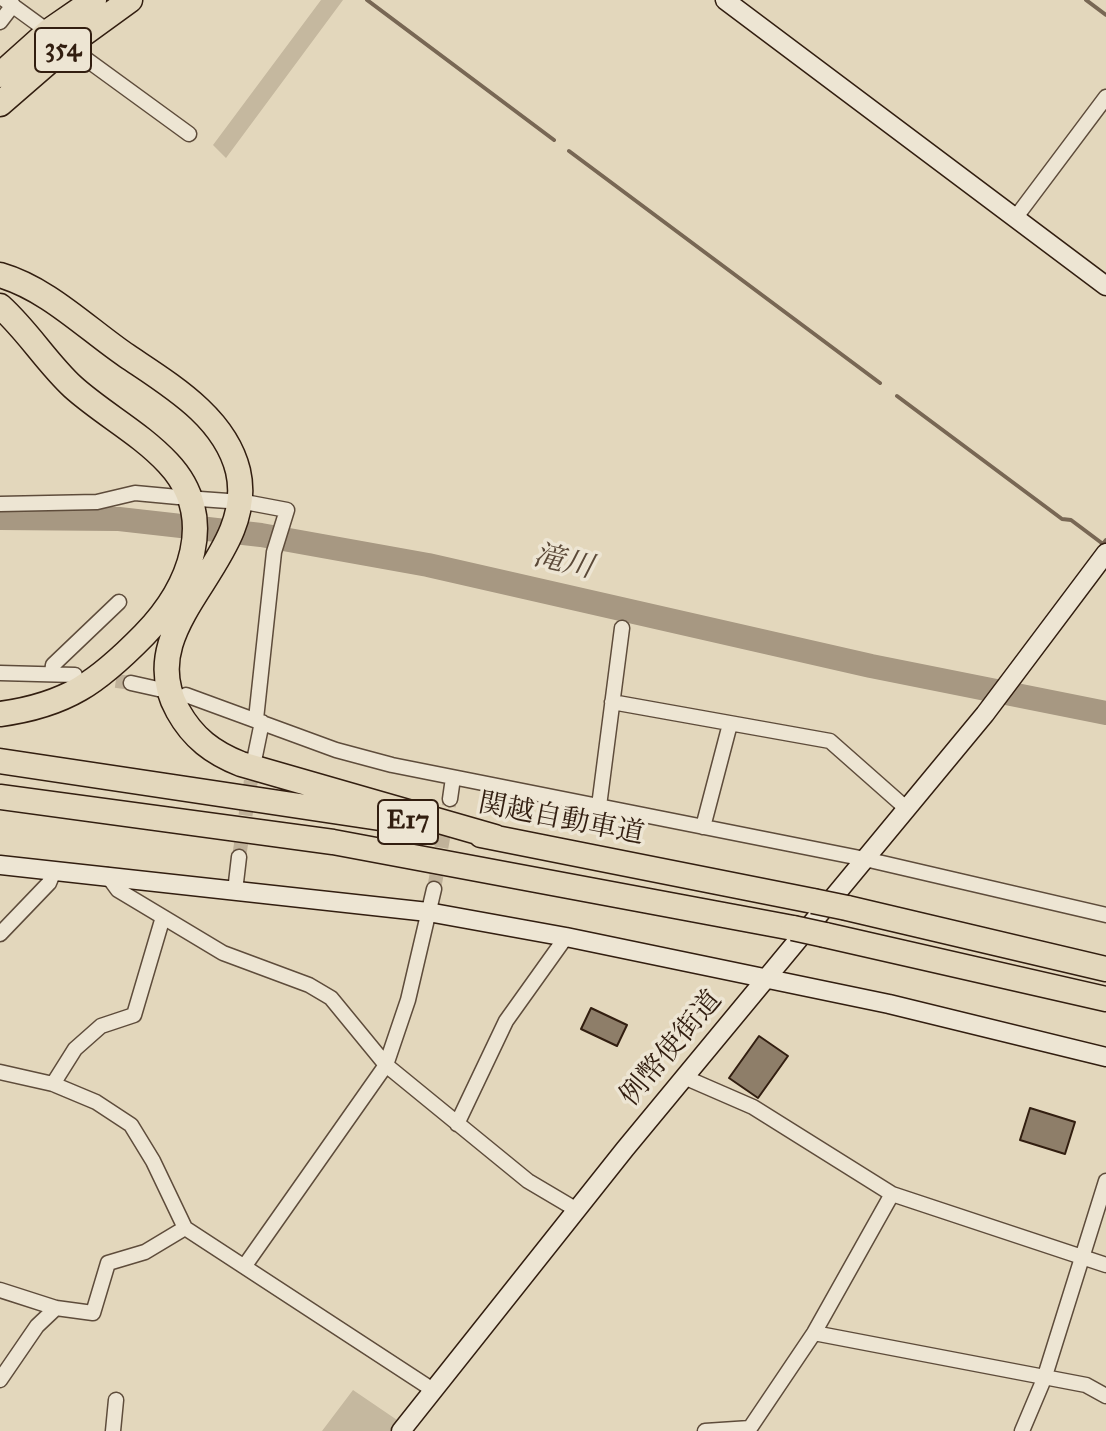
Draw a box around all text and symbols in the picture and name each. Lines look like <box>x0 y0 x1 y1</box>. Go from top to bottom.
road number: 354 <box>35 28 91 72</box>
water label: 滝川 <box>530 539 596 587</box>
street label: 関越自動車道 <box>475 787 647 853</box>
road number: E17 <box>378 800 438 844</box>
street label: 例幣使街道 <box>614 985 730 1113</box>

